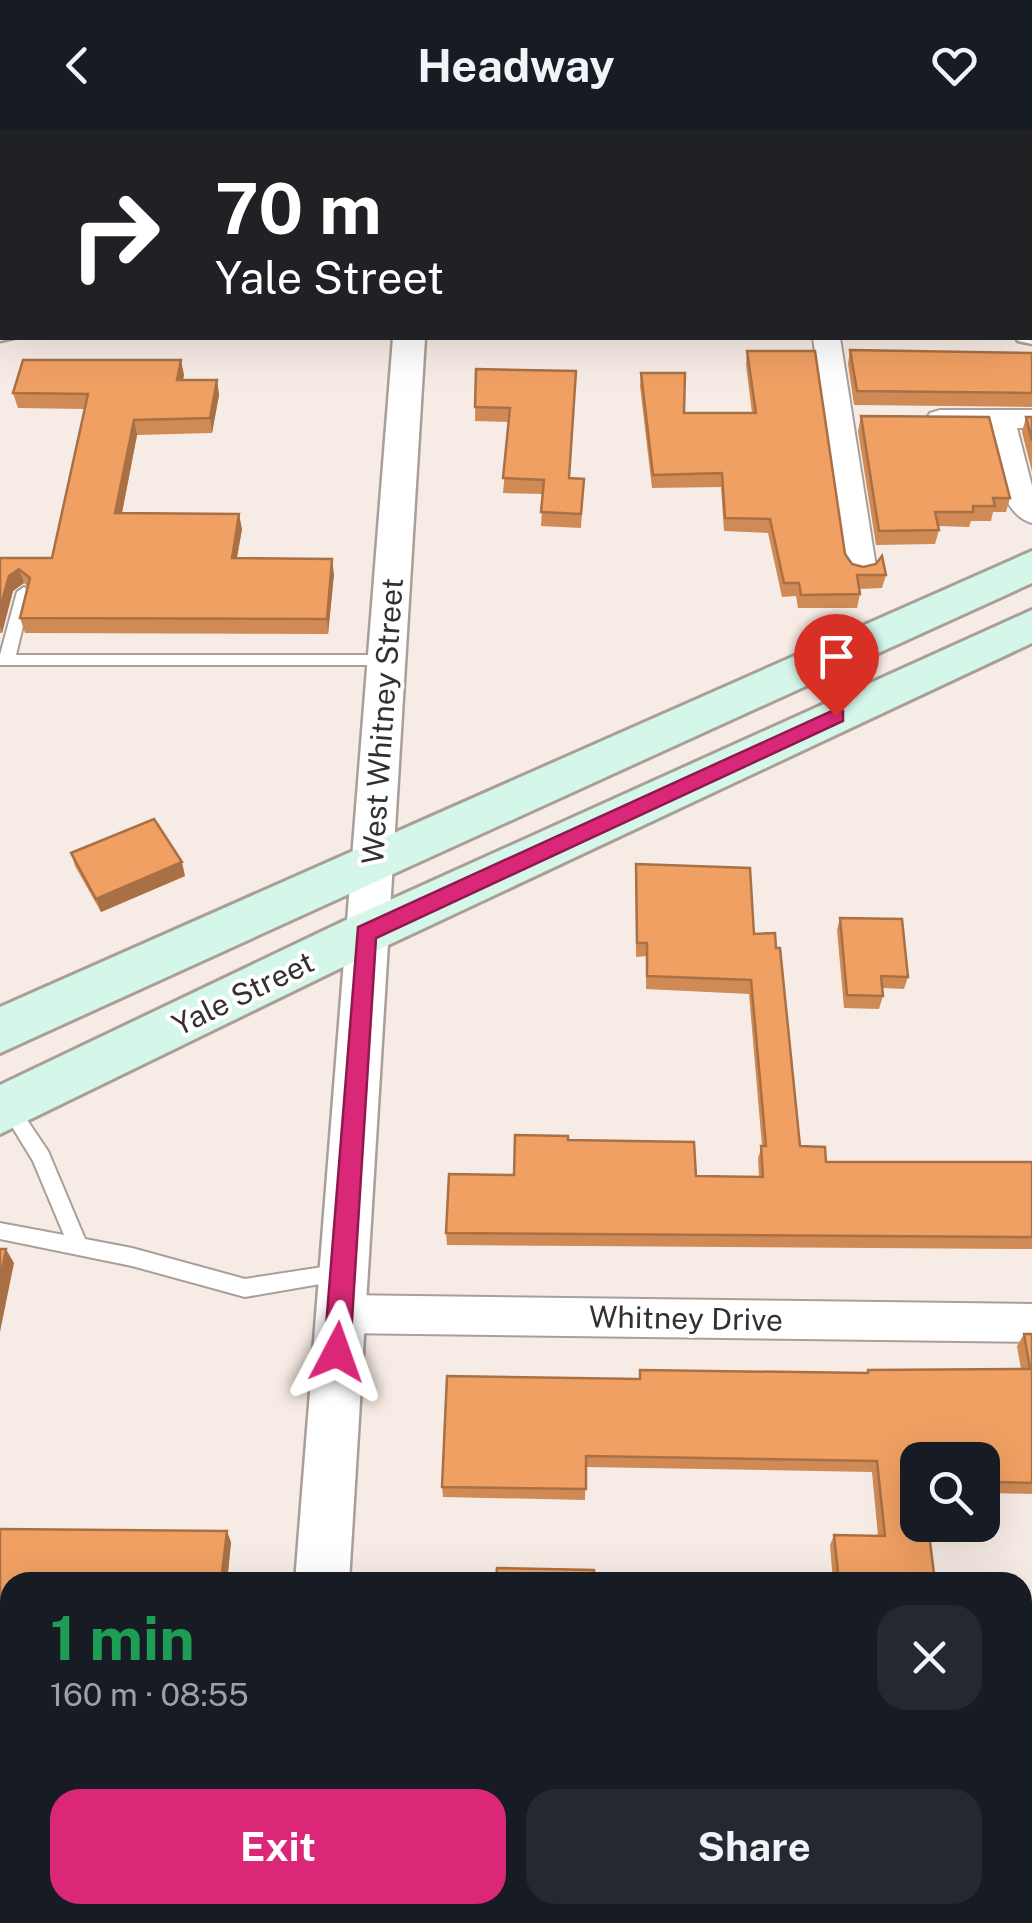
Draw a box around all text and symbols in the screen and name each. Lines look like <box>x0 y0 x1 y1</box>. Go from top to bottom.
icon: back <box>50 38 105 93</box>
icon: heart <box>927 38 982 93</box>
text: Headway <box>417 39 615 92</box>
text: 70 m <box>215 167 382 250</box>
icon: right <box>50 170 180 300</box>
text: Yale Street <box>215 251 444 304</box>
street label: West Whitney Street <box>354 576 410 866</box>
pin <box>794 614 879 717</box>
icon: arrive <box>809 629 864 684</box>
street label: Yale Street <box>166 943 320 1043</box>
street label: Whitney Drive <box>589 1298 783 1338</box>
position arrow <box>285 1300 389 1404</box>
map controls <box>900 1442 1000 1542</box>
button: search <box>900 1442 1000 1542</box>
text: 1 min <box>50 1603 195 1674</box>
button: close <box>877 1605 982 1710</box>
text: 160 m · 08:55 <box>50 1676 249 1713</box>
button: Exit <box>50 1789 506 1904</box>
button: Share <box>526 1789 982 1904</box>

